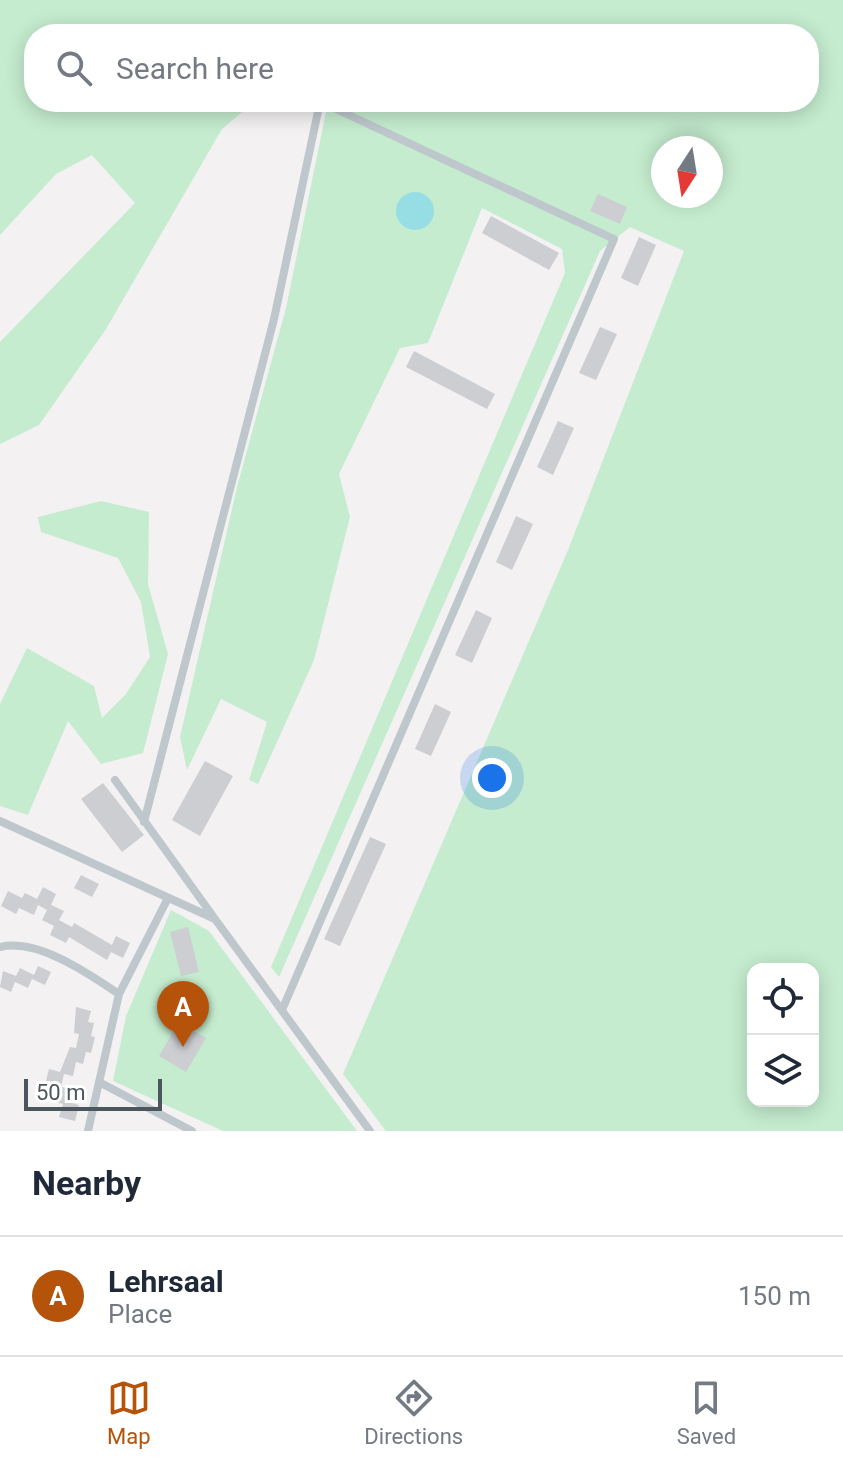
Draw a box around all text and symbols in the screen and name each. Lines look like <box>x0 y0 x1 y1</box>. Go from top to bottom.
search box <box>24 24 819 112</box>
icon: search <box>52 46 96 90</box>
text: Search here <box>116 51 274 86</box>
north arrow <box>651 136 723 208</box>
your location <box>472 758 512 798</box>
map controls <box>747 963 819 1107</box>
button: locate <box>747 963 819 1035</box>
pin: A <box>157 981 209 1047</box>
button: layers <box>747 1035 819 1107</box>
scale bar <box>24 1075 162 1111</box>
text: 50 m <box>36 1080 85 1105</box>
text: Nearby <box>32 1163 141 1203</box>
text: Lehrsaal <box>108 1264 224 1299</box>
text: A <box>49 1281 67 1311</box>
text: 150 m <box>738 1281 811 1311</box>
text: Place <box>108 1299 172 1329</box>
tab: Map <box>107 1376 151 1449</box>
tab: Directions <box>364 1376 463 1449</box>
tab: Saved <box>677 1376 736 1449</box>

